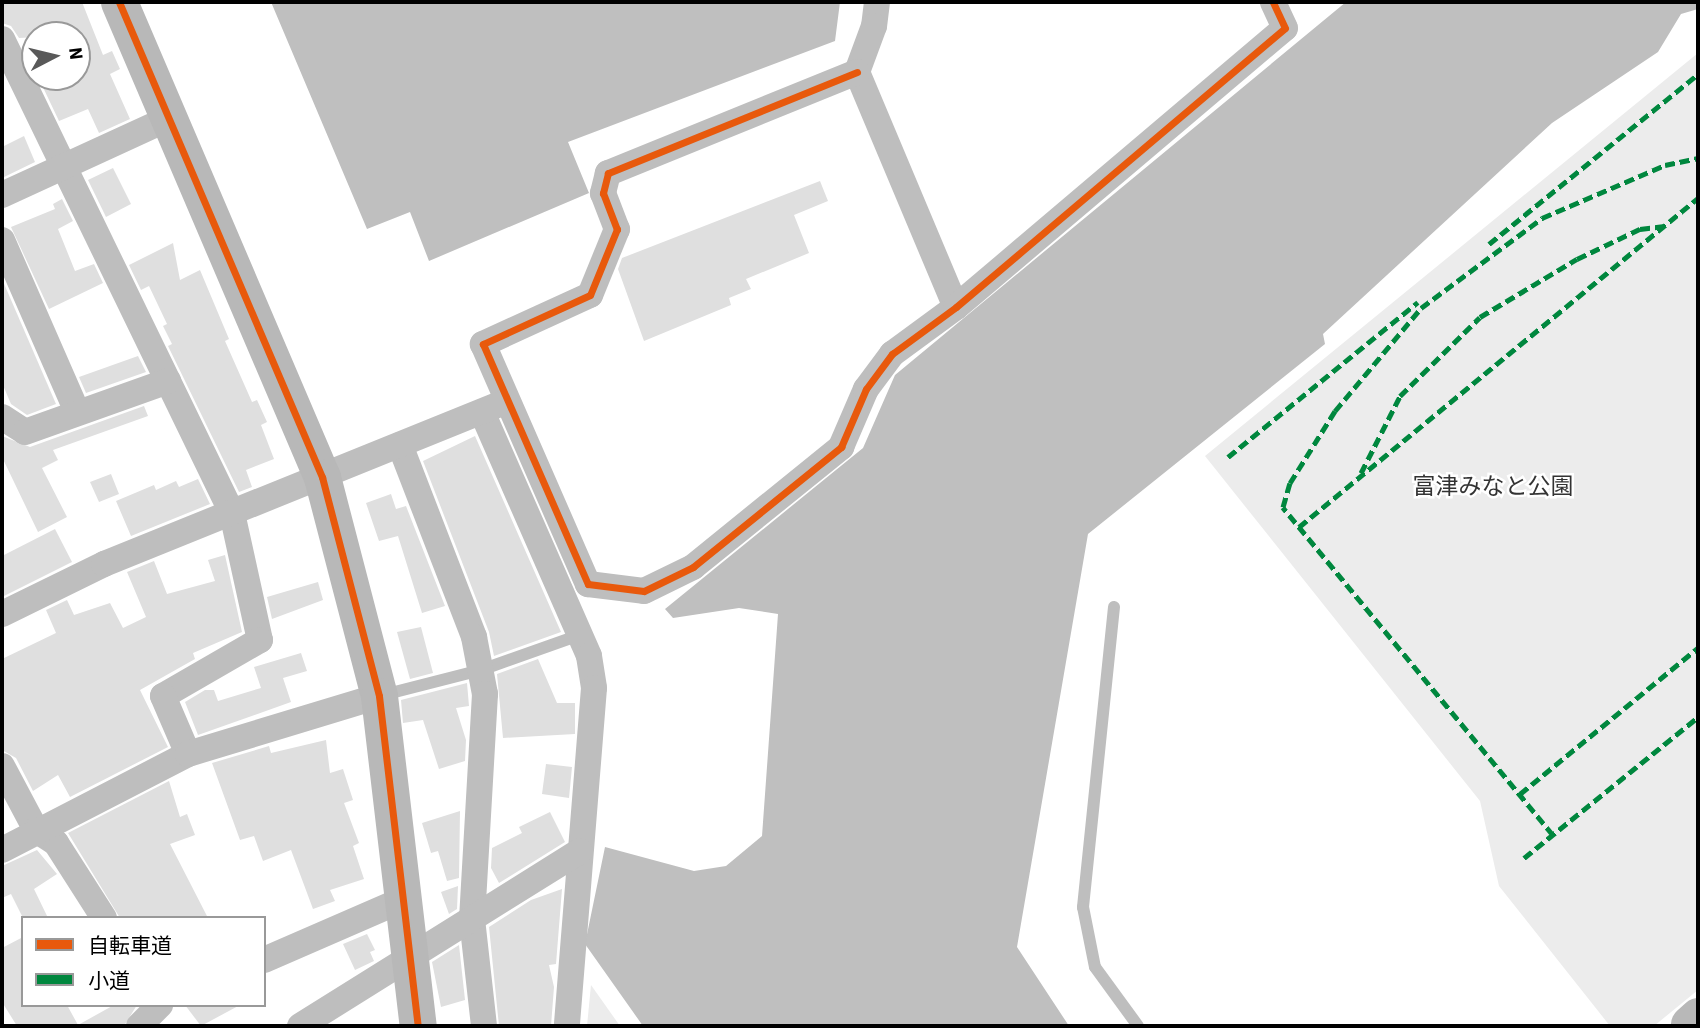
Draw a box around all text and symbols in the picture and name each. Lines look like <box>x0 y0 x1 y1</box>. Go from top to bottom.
north arrow <box>21 21 91 91</box>
text: N <box>61 46 90 62</box>
park label: 富津みなと公園 <box>1413 473 1573 501</box>
legend <box>21 916 266 1007</box>
text: 自転車道 <box>88 931 172 961</box>
text: 小道 <box>88 966 130 996</box>

